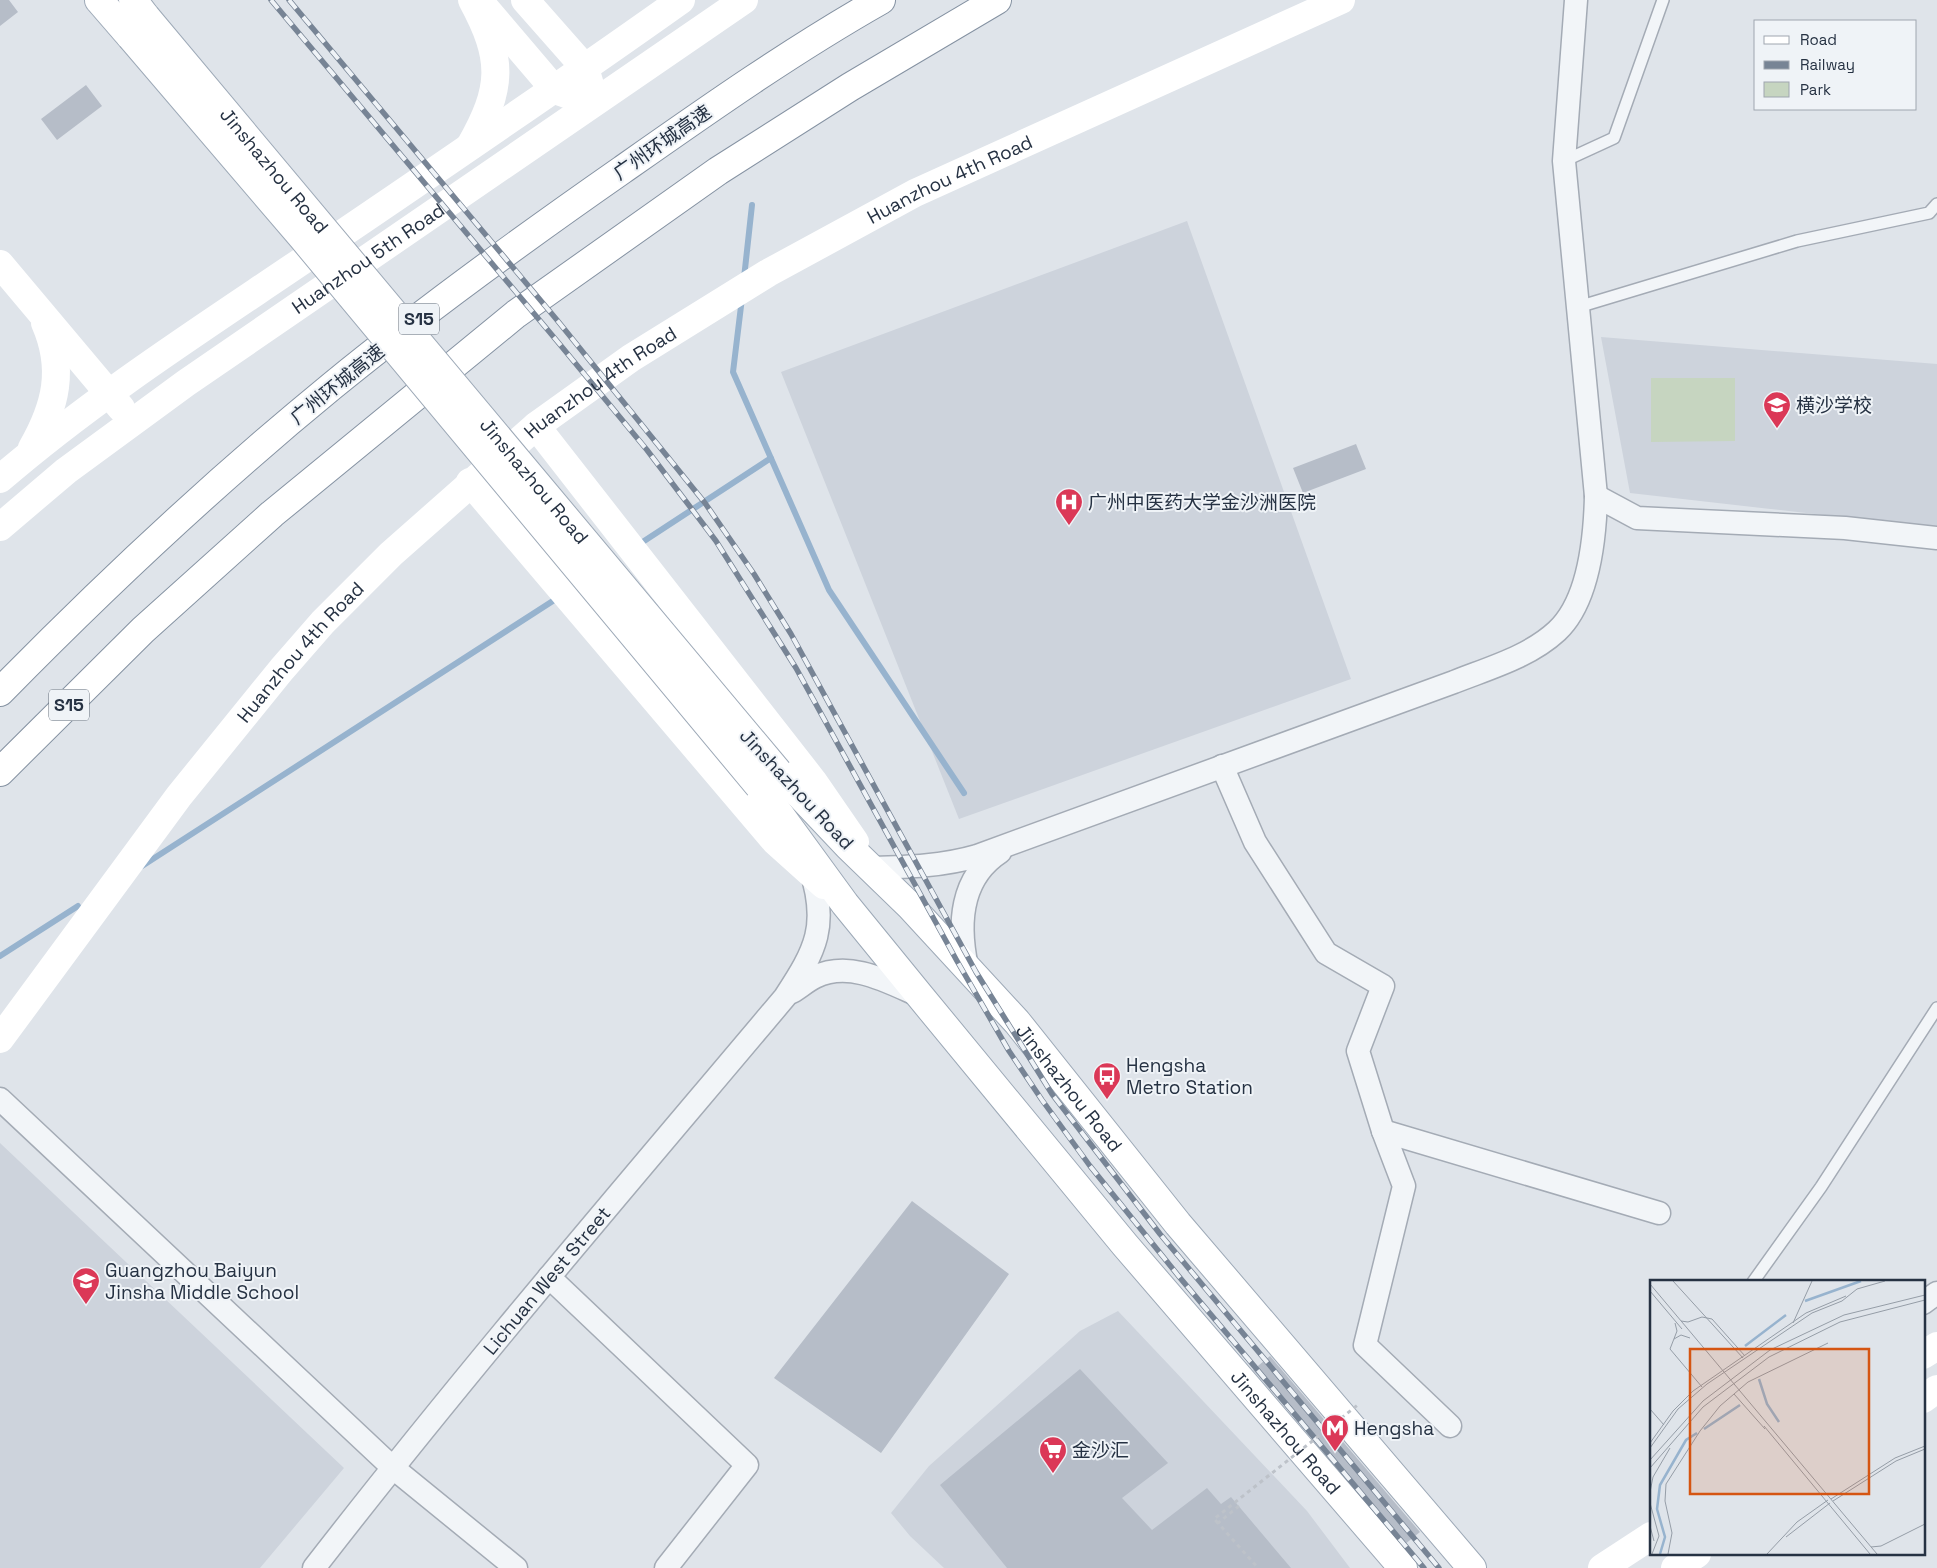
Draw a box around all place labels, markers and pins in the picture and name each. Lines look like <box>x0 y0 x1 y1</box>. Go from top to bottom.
school or university icon: 横沙学校 <box>1762 390 1792 429</box>
place label: 横沙学校 <box>1796 393 1872 418</box>
hospital icon: 广州中医药大学金沙洲医院 <box>1054 487 1084 526</box>
place label: 广州中医药大学金沙洲医院 <box>1088 490 1316 515</box>
place label: Hengsha Metro Station <box>1126 1053 1253 1100</box>
bus stop icon: Hengsha Metro Station <box>1092 1061 1122 1100</box>
place label: Guangzhou Baiyun Jinsha Middle School <box>105 1258 299 1305</box>
school or university icon: Guangzhou Baiyun Jinsha Middle School <box>71 1266 101 1305</box>
metro station icon: Hengsha <box>1320 1413 1350 1452</box>
place label: Hengsha <box>1354 1416 1434 1441</box>
supermarket icon: 金沙汇 <box>1038 1435 1068 1474</box>
place label: 金沙汇 <box>1072 1438 1129 1463</box>

